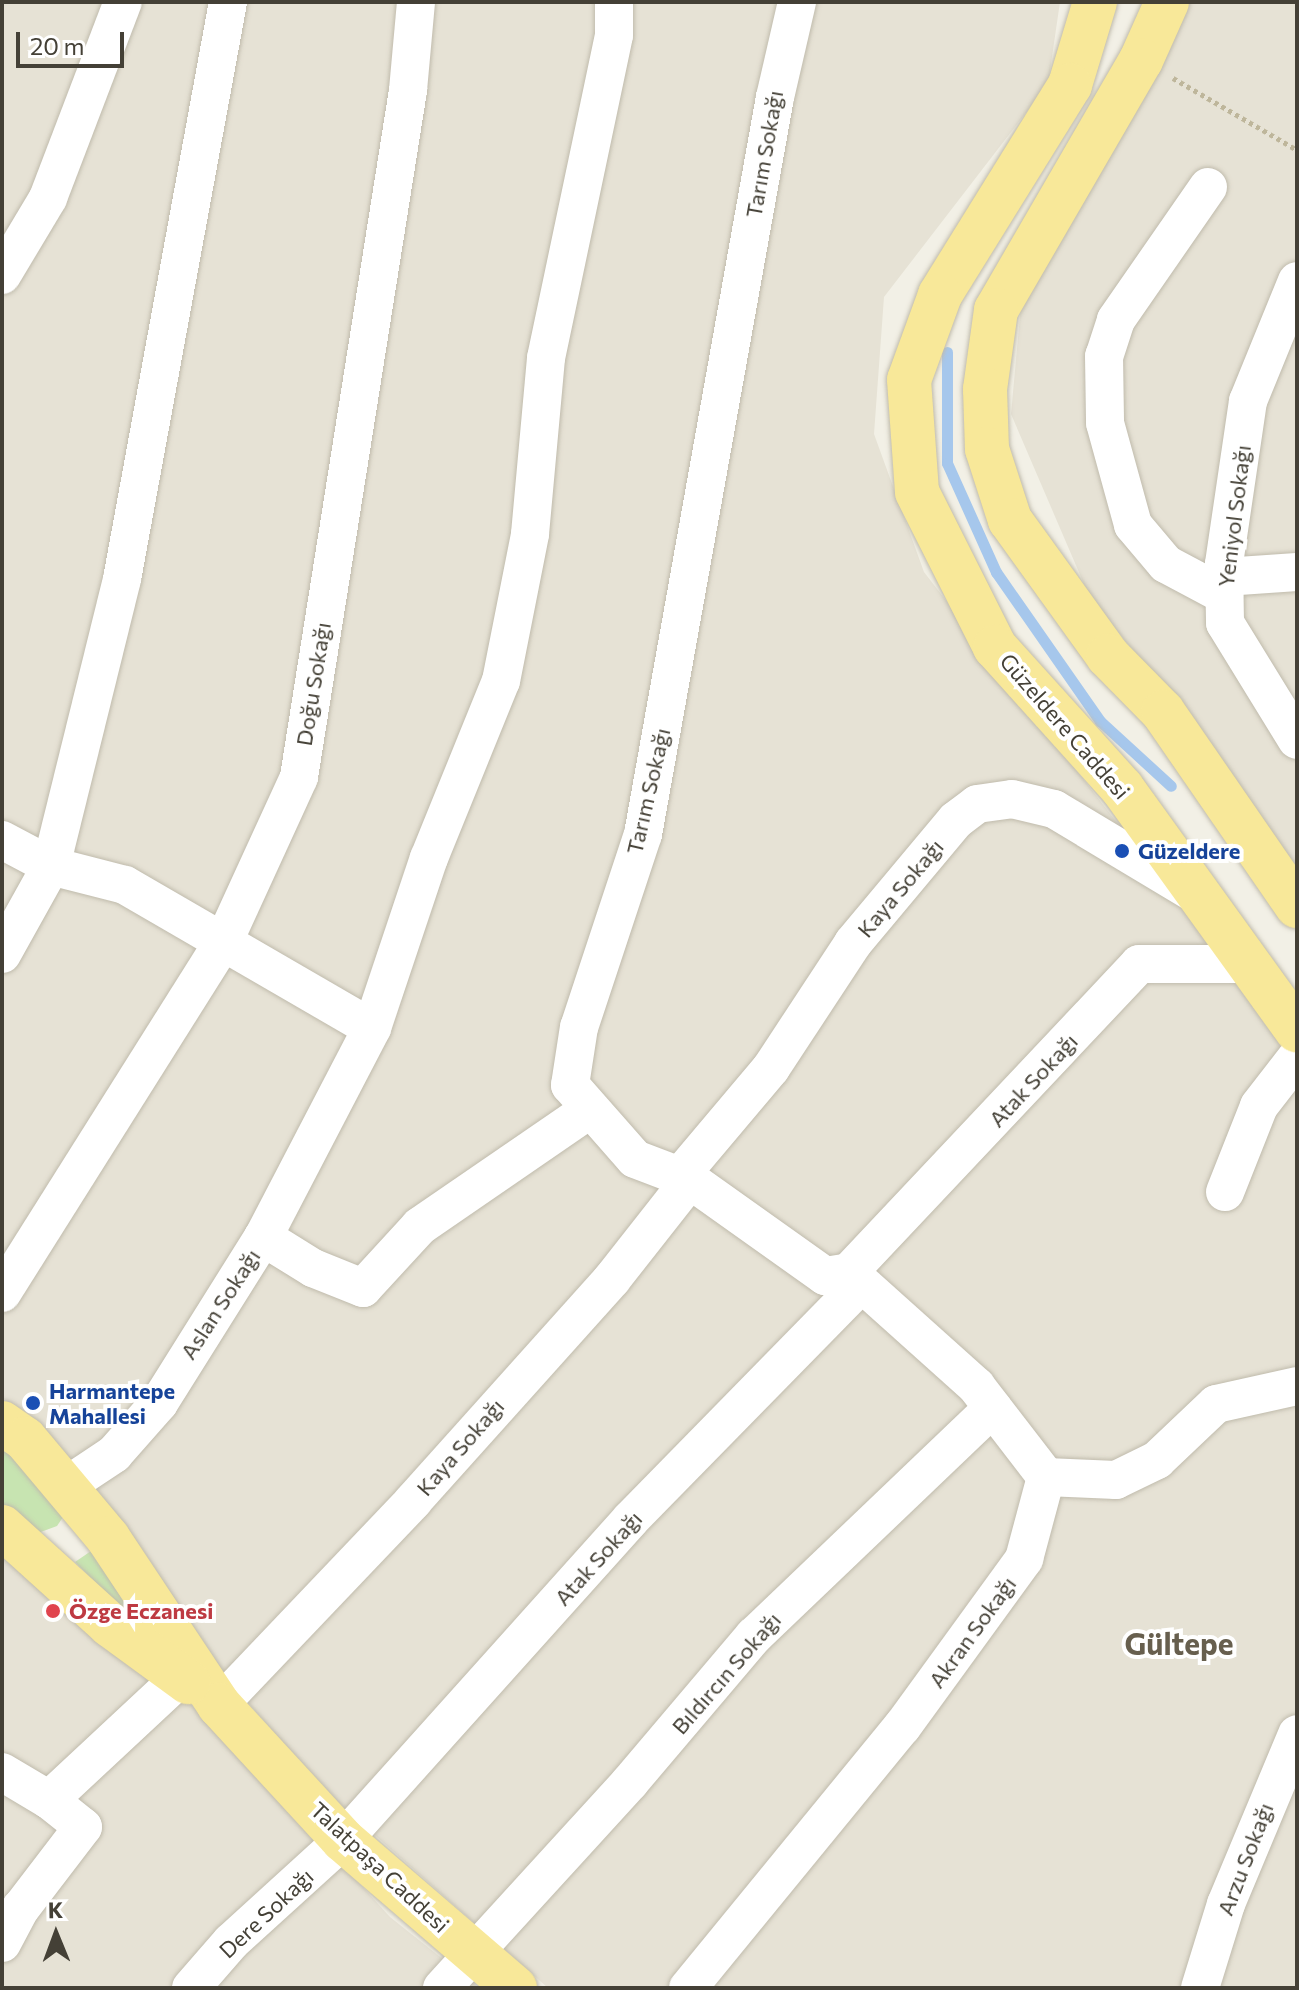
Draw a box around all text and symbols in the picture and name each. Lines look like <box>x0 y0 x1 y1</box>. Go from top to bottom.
scale bar <box>20 16 128 66</box>
text: 20 m <box>30 31 84 60</box>
street label: Tarım Sokağı <box>740 88 788 220</box>
street label: Yeniyol Sokağı <box>1212 443 1256 589</box>
street label: Doğu Sokağı <box>290 620 336 748</box>
street label: Güzeldere Caddesi <box>995 648 1135 804</box>
street label: Tarım Sokağı <box>621 725 675 857</box>
street label: Kaya Sokağı <box>851 834 949 942</box>
place label: Güzeldere <box>1138 838 1240 864</box>
marker: Güzeldere <box>1113 842 1131 860</box>
street label: Atak Sokağı <box>983 1028 1083 1132</box>
street label: Aslan Sokağı <box>175 1244 265 1364</box>
place label: Harmantepe Mahallesi <box>49 1377 175 1428</box>
street label: Kaya Sokağı <box>411 1393 509 1501</box>
marker: Harmantepe Mahallesi <box>24 1394 42 1412</box>
street label: Atak Sokağı <box>549 1505 647 1611</box>
street label: Akran Sokağı <box>923 1571 1021 1693</box>
place label: Özge Eczanesi <box>69 1598 213 1624</box>
marker: Özge Eczanesi <box>44 1602 62 1620</box>
street label: Bıldırcın Sokağı <box>666 1607 786 1739</box>
district label: Gültepe <box>1124 1625 1234 1661</box>
street label: Talatpaşa Caddesi <box>305 1796 455 1938</box>
street label: Arzu Sokağı <box>1211 1799 1279 1919</box>
street label: Dere Sokağı <box>213 1863 319 1963</box>
north arrow <box>16 1894 96 1974</box>
text: K <box>48 1896 63 1923</box>

